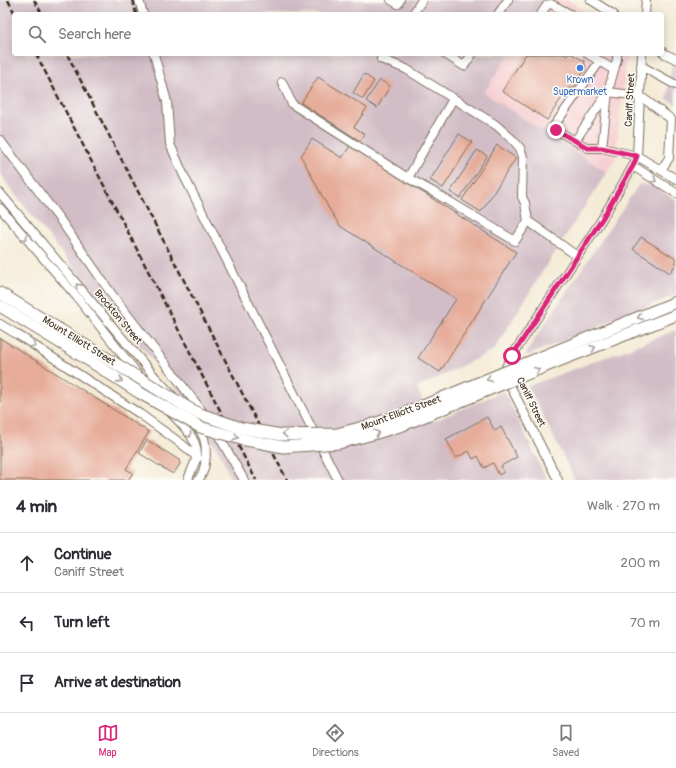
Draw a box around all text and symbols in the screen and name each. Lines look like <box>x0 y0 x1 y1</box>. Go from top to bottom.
search box <box>12 12 664 56</box>
icon: search <box>26 23 48 45</box>
text: Search here <box>58 25 131 44</box>
marker: Krown Supermarket <box>575 63 585 73</box>
street label: Caniff Street <box>623 72 637 127</box>
place label: Krown Supermarket <box>553 74 608 98</box>
route end <box>547 121 565 139</box>
one-way arrow <box>650 175 657 182</box>
one-way arrow <box>21 234 28 241</box>
one-way arrow <box>76 283 83 291</box>
street label: Brockton Street <box>92 287 145 348</box>
one-way arrow <box>636 312 644 320</box>
street label: Mount Elliott Street <box>40 314 119 369</box>
one-way arrow <box>29 340 36 347</box>
one-way arrow <box>589 344 596 352</box>
route start <box>503 347 521 365</box>
one-way arrow <box>533 367 541 375</box>
one-way arrow <box>486 374 493 382</box>
one-way arrow <box>116 375 123 383</box>
street label: Caniff Street <box>514 375 549 430</box>
street label: Mount Elliott Street <box>360 393 443 433</box>
one-way arrow <box>373 429 380 438</box>
one-way arrow <box>184 430 191 437</box>
one-way arrow <box>282 430 288 439</box>
one-way arrow <box>232 433 239 441</box>
text: 4 min <box>16 496 57 517</box>
text: Walk · 270 m <box>587 498 660 514</box>
text: Continue <box>54 545 112 564</box>
icon: ahead <box>16 552 38 574</box>
text: 200 m <box>621 555 660 571</box>
text: Caniff Street <box>54 564 124 580</box>
icon: left <box>16 612 38 634</box>
text: Turn left <box>54 613 110 632</box>
text: 70 m <box>630 615 660 631</box>
icon: arrive <box>16 672 38 694</box>
text: Arrive at destination <box>54 673 181 692</box>
tab: Map <box>97 722 119 759</box>
tab: Directions <box>312 722 359 759</box>
tab: Saved <box>552 722 579 759</box>

